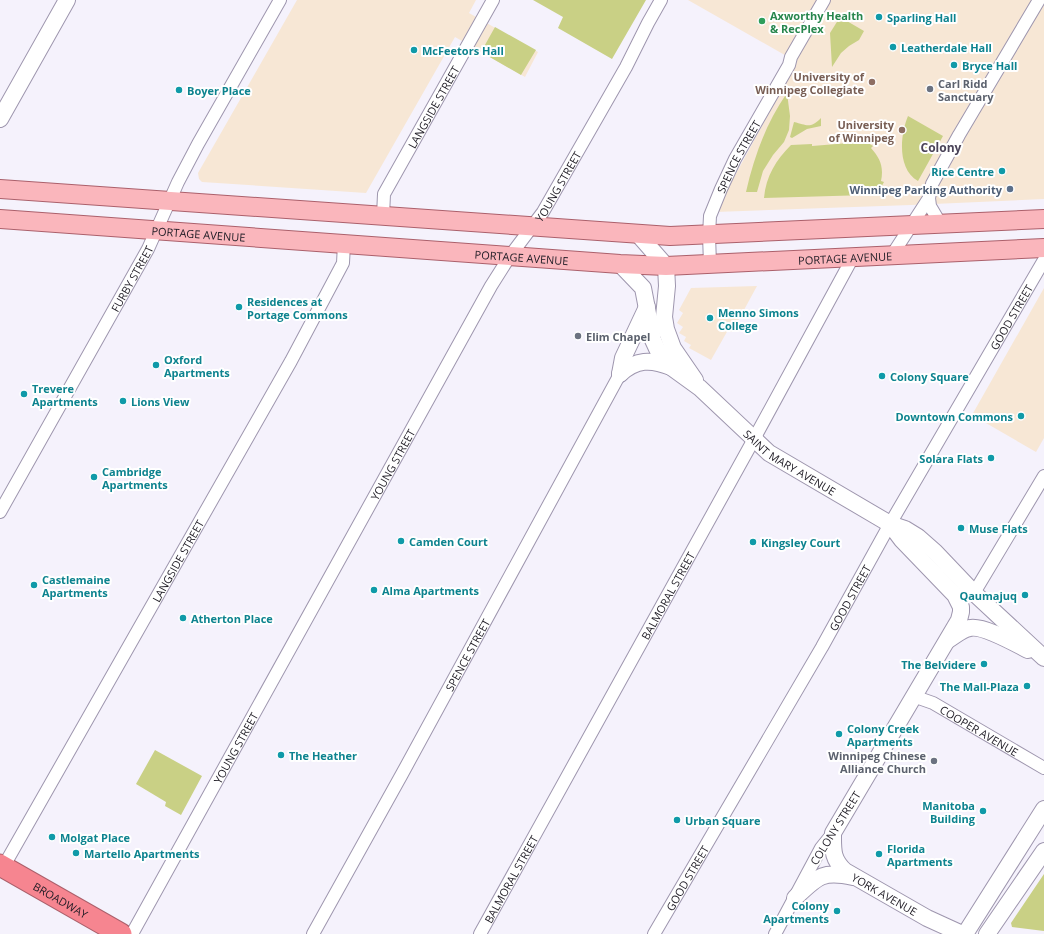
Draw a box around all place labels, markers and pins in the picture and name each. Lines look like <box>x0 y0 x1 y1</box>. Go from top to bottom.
place label: Axworthy Health & RecPlex <box>770 8 863 36</box>
place label: Sparling Hall <box>887 10 956 25</box>
marker: Sparling Hall <box>874 12 884 22</box>
marker: Axworthy Health & RecPlex <box>757 16 767 26</box>
place label: Leatherdale Hall <box>901 40 992 55</box>
marker: Leatherdale Hall <box>888 42 898 52</box>
place label: McFeetors Hall <box>422 43 504 58</box>
marker: McFeetors Hall <box>409 45 419 55</box>
place label: Bryce Hall <box>962 58 1017 73</box>
marker: Bryce Hall <box>949 60 959 70</box>
place label: University of Winnipeg Collegiate <box>755 69 865 97</box>
place label: Carl Ridd Sanctuary <box>938 76 994 104</box>
marker: University of Winnipeg Collegiate <box>867 77 877 87</box>
place label: Boyer Place <box>187 83 251 98</box>
marker: Carl Ridd Sanctuary <box>925 84 935 94</box>
marker: Boyer Place <box>174 85 184 95</box>
place label: University of Winnipeg <box>829 117 895 145</box>
marker: University of Winnipeg <box>897 125 907 135</box>
place label: Rice Centre <box>931 164 994 179</box>
marker: Rice Centre <box>997 166 1007 176</box>
place label: Winnipeg Parking Authority <box>850 182 1003 197</box>
marker: Winnipeg Parking Authority <box>1005 184 1015 194</box>
place label: Residences at Portage Commons <box>247 294 348 322</box>
marker: Residences at Portage Commons <box>234 302 244 312</box>
place label: Menno Simons College <box>718 305 799 333</box>
marker: Menno Simons College <box>705 313 715 323</box>
place label: Elim Chapel <box>586 329 650 344</box>
marker: Elim Chapel <box>573 331 583 341</box>
place label: Oxford Apartments <box>164 352 230 380</box>
marker: Oxford Apartments <box>151 360 161 370</box>
place label: Colony Square <box>890 369 969 384</box>
marker: Colony Square <box>877 371 887 381</box>
place label: Trevere Apartments <box>32 381 98 409</box>
marker: Trevere Apartments <box>19 389 29 399</box>
place label: Lions View <box>131 394 190 409</box>
marker: Lions View <box>118 396 128 406</box>
place label: Downtown Commons <box>895 409 1014 424</box>
marker: Downtown Commons <box>1016 411 1026 421</box>
place label: Solara Flats <box>919 451 984 466</box>
marker: Solara Flats <box>986 453 996 463</box>
place label: Cambridge Apartments <box>102 464 168 492</box>
marker: Cambridge Apartments <box>89 472 99 482</box>
place label: Muse Flats <box>969 521 1028 536</box>
marker: Muse Flats <box>956 523 966 533</box>
place label: Camden Court <box>409 534 488 549</box>
place label: Kingsley Court <box>761 535 841 550</box>
marker: Camden Court <box>396 536 406 546</box>
marker: Kingsley Court <box>748 537 758 547</box>
place label: Castlemaine Apartments <box>42 572 111 600</box>
marker: Castlemaine Apartments <box>29 580 39 590</box>
place label: Alma Apartments <box>382 583 480 598</box>
marker: Alma Apartments <box>369 585 379 595</box>
place label: Qaumajuq <box>959 588 1017 603</box>
marker: Qaumajuq <box>1020 590 1030 600</box>
place label: Atherton Place <box>191 611 273 626</box>
marker: Atherton Place <box>178 613 188 623</box>
place label: The Belvidere <box>901 657 976 672</box>
marker: The Belvidere <box>979 659 989 669</box>
place label: The Mall-Plaza <box>940 679 1019 694</box>
marker: The Mall-Plaza <box>1022 681 1032 691</box>
place label: Colony Creek Apartments <box>847 721 919 749</box>
marker: Colony Creek Apartments <box>834 729 844 739</box>
place label: The Heather <box>289 748 357 763</box>
place label: Winnipeg Chinese Alliance Church <box>828 748 926 776</box>
marker: The Heather <box>276 750 286 760</box>
marker: Winnipeg Chinese Alliance Church <box>929 756 939 766</box>
place label: Manitoba Building <box>922 798 976 826</box>
marker: Manitoba Building <box>978 806 988 816</box>
place label: Urban Square <box>685 813 761 828</box>
marker: Urban Square <box>672 815 682 825</box>
place label: Molgat Place <box>60 830 131 845</box>
marker: Molgat Place <box>47 832 57 842</box>
place label: Florida Apartments <box>887 841 953 869</box>
place label: Martello Apartments <box>84 846 200 861</box>
marker: Martello Apartments <box>71 848 81 858</box>
marker: Florida Apartments <box>874 849 884 859</box>
place label: Colony Apartments <box>763 898 830 926</box>
marker: Colony Apartments <box>832 906 842 916</box>

